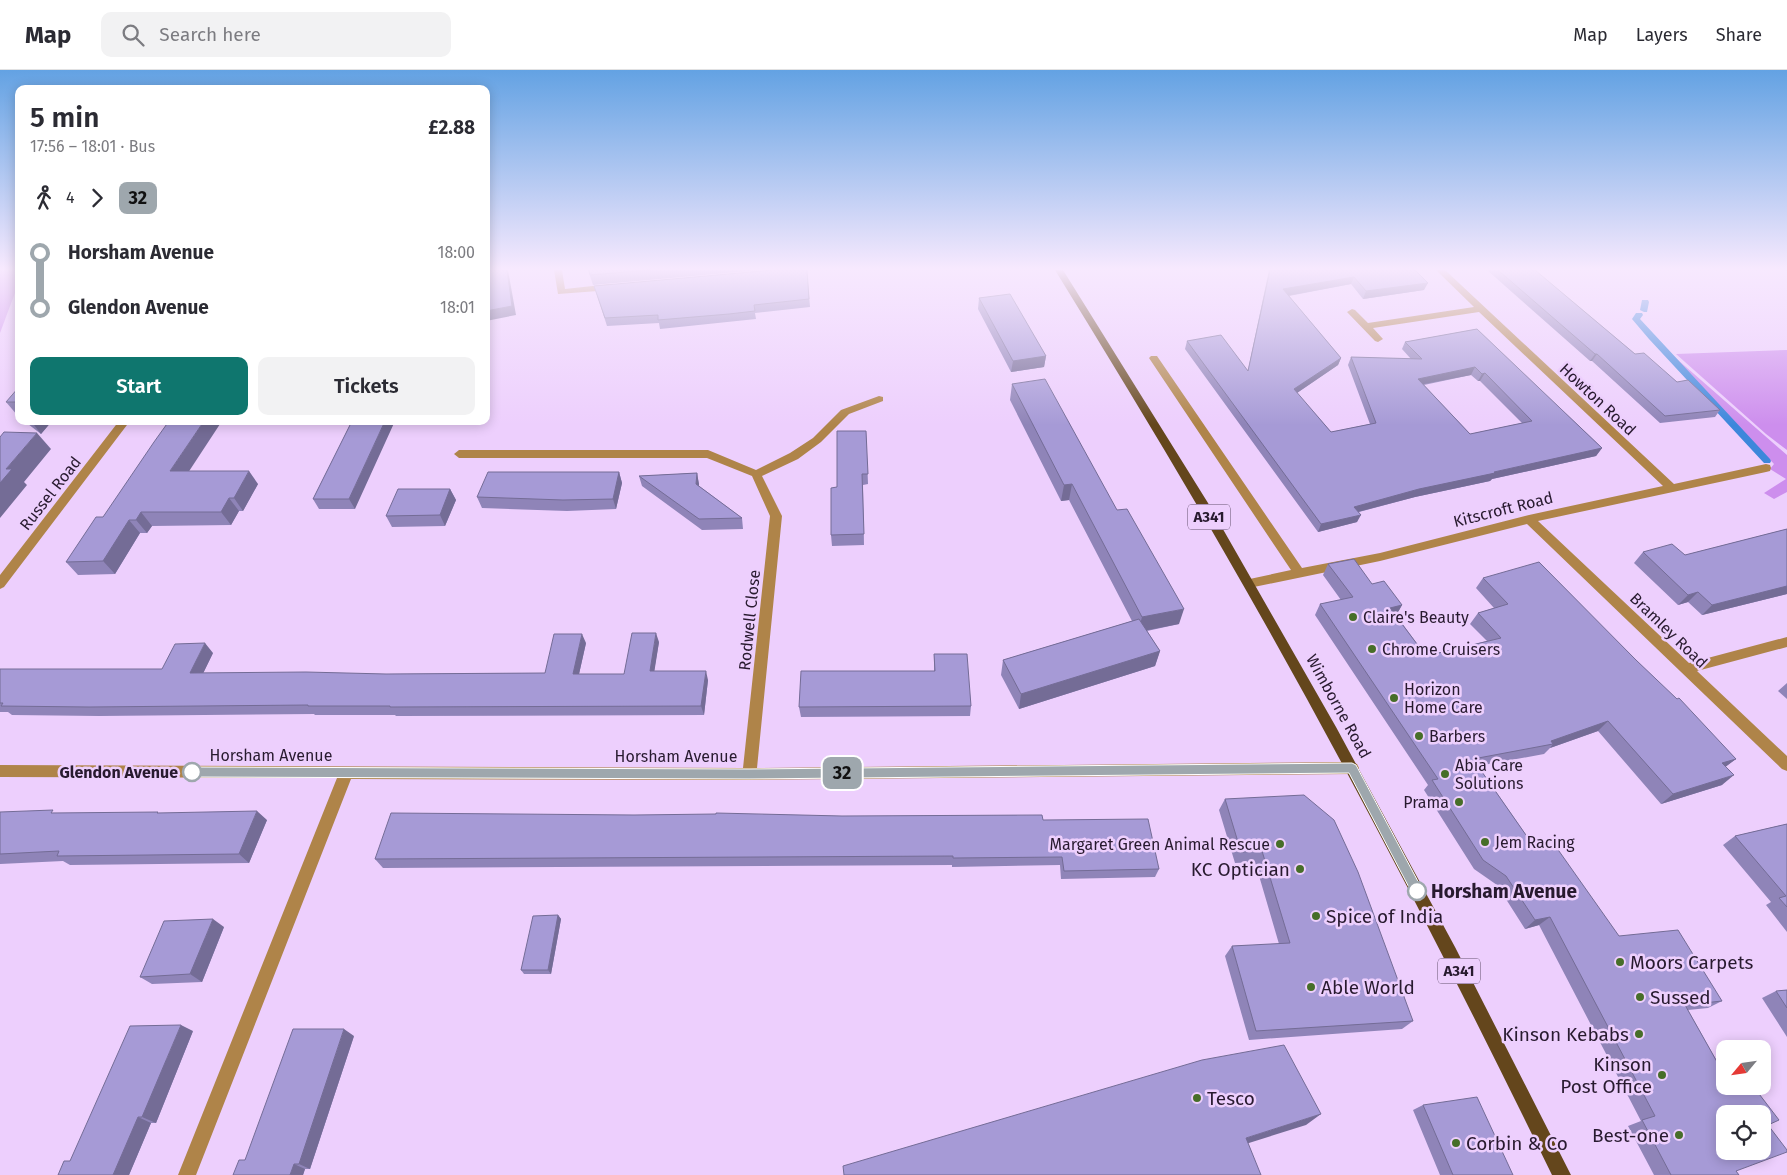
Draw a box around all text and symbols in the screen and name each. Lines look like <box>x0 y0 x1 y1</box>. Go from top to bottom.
search box <box>101 12 451 57</box>
text: Map <box>25 21 71 49</box>
icon: search <box>119 21 147 49</box>
text: Search here <box>159 23 261 46</box>
text: Map <box>1573 24 1608 46</box>
text: Layers <box>1636 24 1688 46</box>
text: Share <box>1716 24 1762 46</box>
text: 5 min <box>30 101 99 134</box>
text: £2.88 <box>428 116 475 139</box>
text: 17:56 – 18:01 · Bus <box>30 137 155 156</box>
icon: walk <box>30 184 58 212</box>
icon: forward <box>83 184 111 212</box>
text: 32 <box>129 187 147 209</box>
text: 4 <box>66 188 75 207</box>
text: Horsham Avenue <box>68 241 214 264</box>
text: 18:00 <box>438 243 475 262</box>
text: Glendon Avenue <box>68 296 209 319</box>
text: 18:01 <box>440 298 475 317</box>
button: Start <box>30 357 248 415</box>
button: Tickets <box>258 357 475 415</box>
street label: Howton Road <box>1556 359 1640 439</box>
street label: Russel Road <box>16 453 85 534</box>
street label: Kitscroft Road <box>1451 488 1555 531</box>
road number: A341 <box>1188 504 1230 530</box>
street label: Rodwell Close <box>735 569 764 671</box>
street label: Bramley Road <box>1626 589 1711 672</box>
place label: Claire's Beauty <box>1363 608 1469 627</box>
marker: Claire's Beauty <box>1347 611 1359 623</box>
place label: Chrome Cruisers <box>1382 640 1500 659</box>
marker: Chrome Cruisers <box>1366 643 1378 655</box>
street label: Wimborne Road <box>1302 651 1375 761</box>
place label: Horizon Home Care <box>1404 680 1483 717</box>
marker: Horizon Home Care <box>1388 692 1400 704</box>
place label: Barbers <box>1429 727 1485 746</box>
marker: Barbers <box>1413 730 1425 742</box>
street label: Horsham Avenue <box>210 746 332 765</box>
street label: Horsham Avenue <box>615 747 737 766</box>
place label: Abia Care Solutions <box>1455 756 1524 793</box>
line badge: 32 <box>820 757 864 789</box>
marker: Glendon Avenue <box>182 762 202 782</box>
text: 32 <box>833 762 851 784</box>
place label: Glendon Avenue <box>59 763 178 782</box>
marker: Abia Care Solutions <box>1439 768 1451 780</box>
place label: Prama <box>1403 793 1449 812</box>
marker: Prama <box>1453 796 1465 808</box>
place label: Jem Racing <box>1495 833 1575 852</box>
place label: Margaret Green Animal Rescue <box>1050 835 1270 854</box>
marker: Jem Racing <box>1479 836 1491 848</box>
marker: Margaret Green Animal Rescue <box>1274 838 1286 850</box>
place label: KC Optician <box>1191 858 1290 881</box>
marker: KC Optician <box>1294 863 1306 875</box>
place label: Horsham Avenue <box>1431 880 1577 903</box>
marker: Horsham Avenue <box>1407 881 1427 901</box>
place label: Spice of India <box>1326 905 1443 928</box>
marker: Spice of India <box>1310 910 1322 922</box>
place label: Moors Carpets <box>1630 951 1754 974</box>
marker: Moors Carpets <box>1614 956 1626 968</box>
road number: A341 <box>1438 958 1480 984</box>
place label: Able World <box>1321 976 1415 999</box>
marker: Able World <box>1305 981 1317 993</box>
place label: Sussed <box>1650 986 1711 1009</box>
marker: Sussed <box>1634 991 1646 1003</box>
place label: Kinson Kebabs <box>1502 1023 1629 1046</box>
marker: Kinson Kebabs <box>1633 1028 1645 1040</box>
north arrow <box>1716 1040 1771 1095</box>
map controls <box>1716 1040 1771 1160</box>
place label: Kinson Post Office <box>1560 1053 1652 1098</box>
marker: Kinson Post Office <box>1656 1069 1668 1081</box>
place label: Tesco <box>1207 1087 1255 1110</box>
marker: Tesco <box>1191 1092 1203 1104</box>
button: locate <box>1716 1105 1771 1160</box>
place label: Best-one <box>1592 1124 1669 1147</box>
marker: Best-one <box>1673 1129 1685 1141</box>
place label: Corbin & Co <box>1466 1132 1568 1155</box>
marker: Corbin & Co <box>1450 1137 1462 1149</box>

